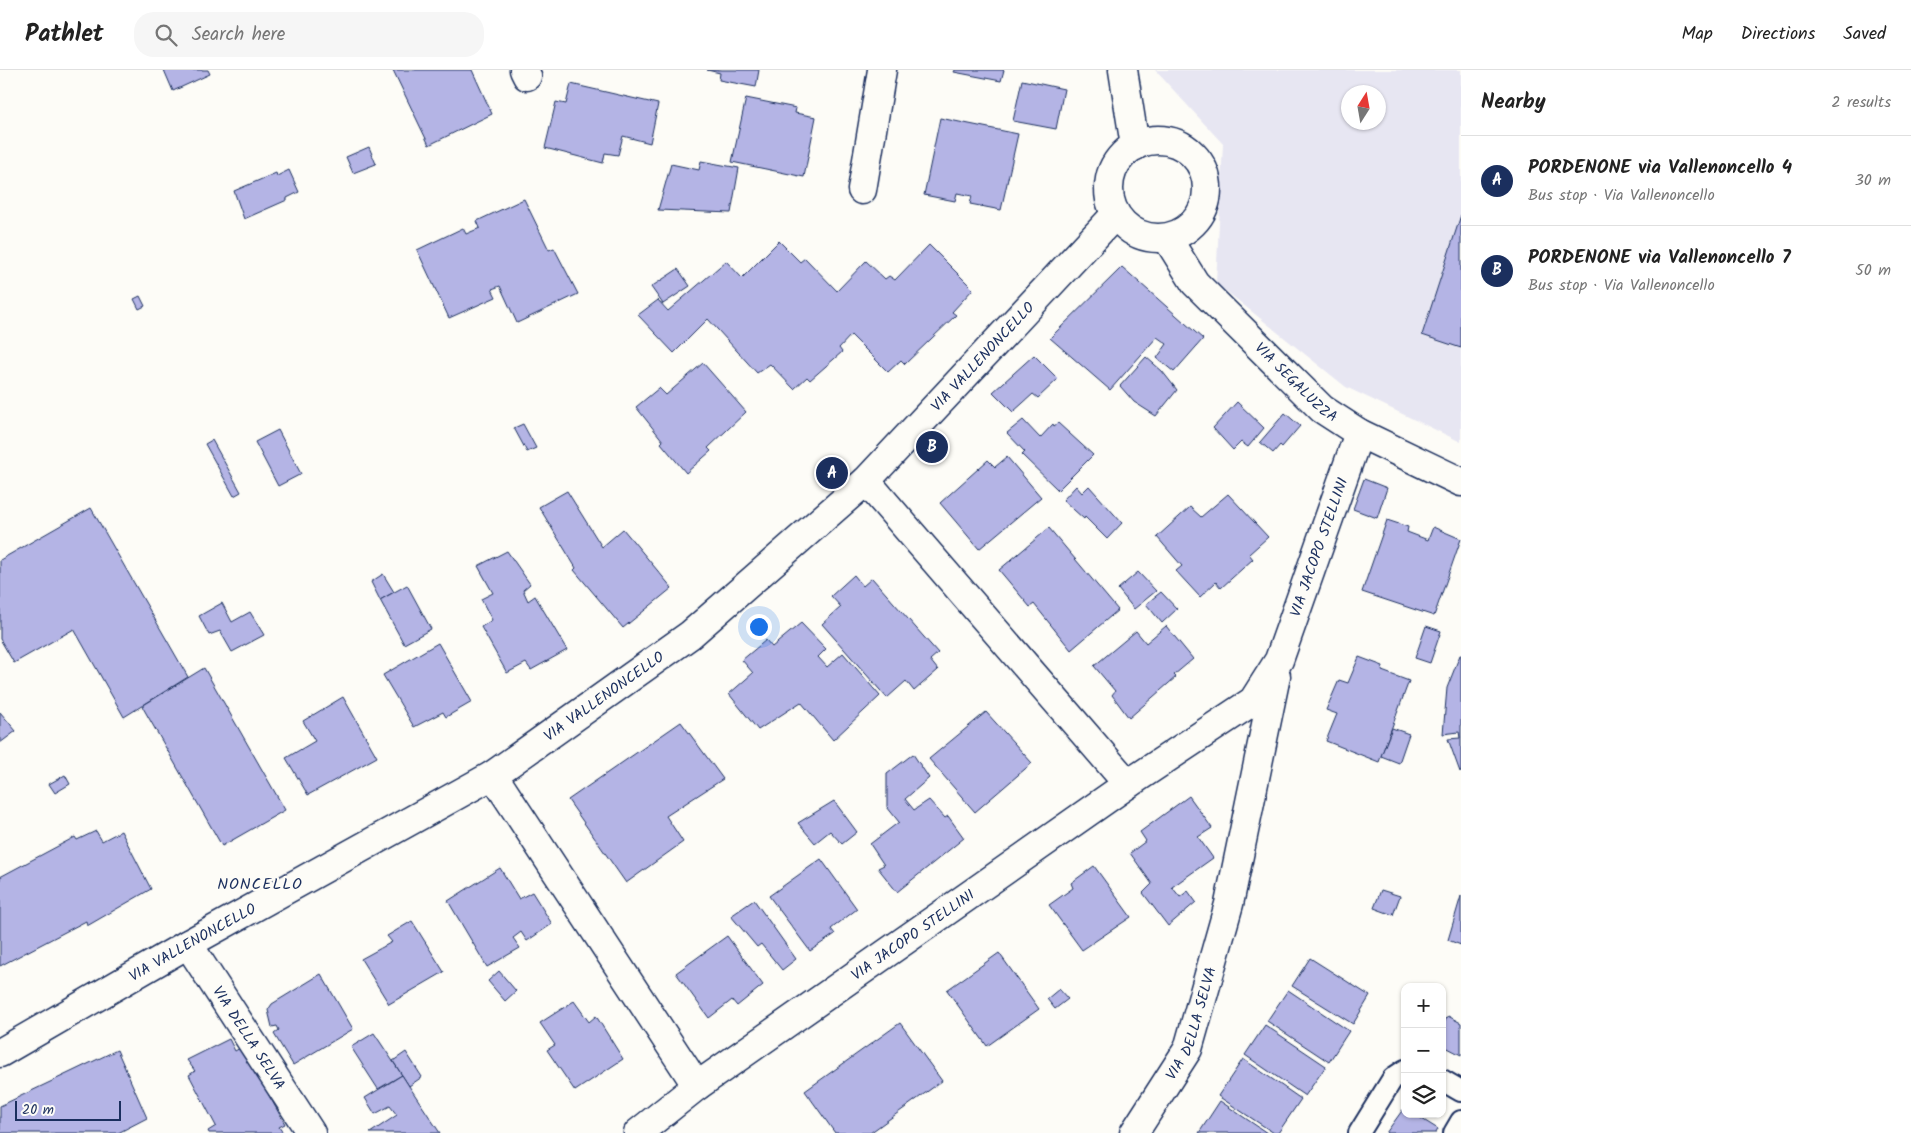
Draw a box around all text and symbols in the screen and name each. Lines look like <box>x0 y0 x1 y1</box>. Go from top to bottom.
search box <box>134 12 484 57</box>
text: Pathlet <box>25 15 104 54</box>
text: Search here <box>192 20 285 50</box>
text: Map <box>1681 20 1713 49</box>
text: Directions <box>1741 20 1815 49</box>
text: Saved <box>1843 20 1886 49</box>
icon: search <box>152 21 180 49</box>
north arrow <box>1341 85 1386 130</box>
text: Nearby <box>1481 86 1546 119</box>
text: 2 results <box>1831 90 1891 115</box>
text: PORDENONE via Vallenoncello 4 <box>1528 153 1792 183</box>
text: A <box>1492 168 1502 193</box>
text: 30 m <box>1855 168 1891 193</box>
text: Bus stop · Via Vallenoncello <box>1528 183 1715 208</box>
text: PORDENONE via Vallenoncello 7 <box>1528 243 1791 273</box>
text: B <box>1492 258 1502 283</box>
text: 50 m <box>1855 258 1891 283</box>
text: Bus stop · Via Vallenoncello <box>1528 273 1715 298</box>
street label: VIA VALLENONCELLO <box>926 297 1041 418</box>
street label: VIA SEGALUZZA <box>1248 337 1342 429</box>
pin: B <box>916 428 948 466</box>
pin: A <box>816 454 848 492</box>
street label: VIA JACOPO STELLINI <box>1284 474 1355 620</box>
your location <box>746 614 772 640</box>
street label: VIA VALLENONCELLO <box>539 646 670 748</box>
district label: NONCELLO <box>217 872 303 897</box>
street label: VIA JACOPO STELLINI <box>847 884 980 987</box>
street label: VIA VALLENONCELLO <box>125 897 261 989</box>
street label: VIA DELLA SELVA <box>1160 964 1224 1085</box>
street label: VIA DELLA SELVA <box>206 982 291 1095</box>
map controls <box>1401 983 1446 1118</box>
button: + <box>1401 983 1446 1028</box>
button: − <box>1401 1028 1446 1073</box>
button: layers <box>1401 1073 1446 1118</box>
scale bar <box>15 1098 121 1121</box>
text: 20 m <box>22 1099 54 1121</box>

